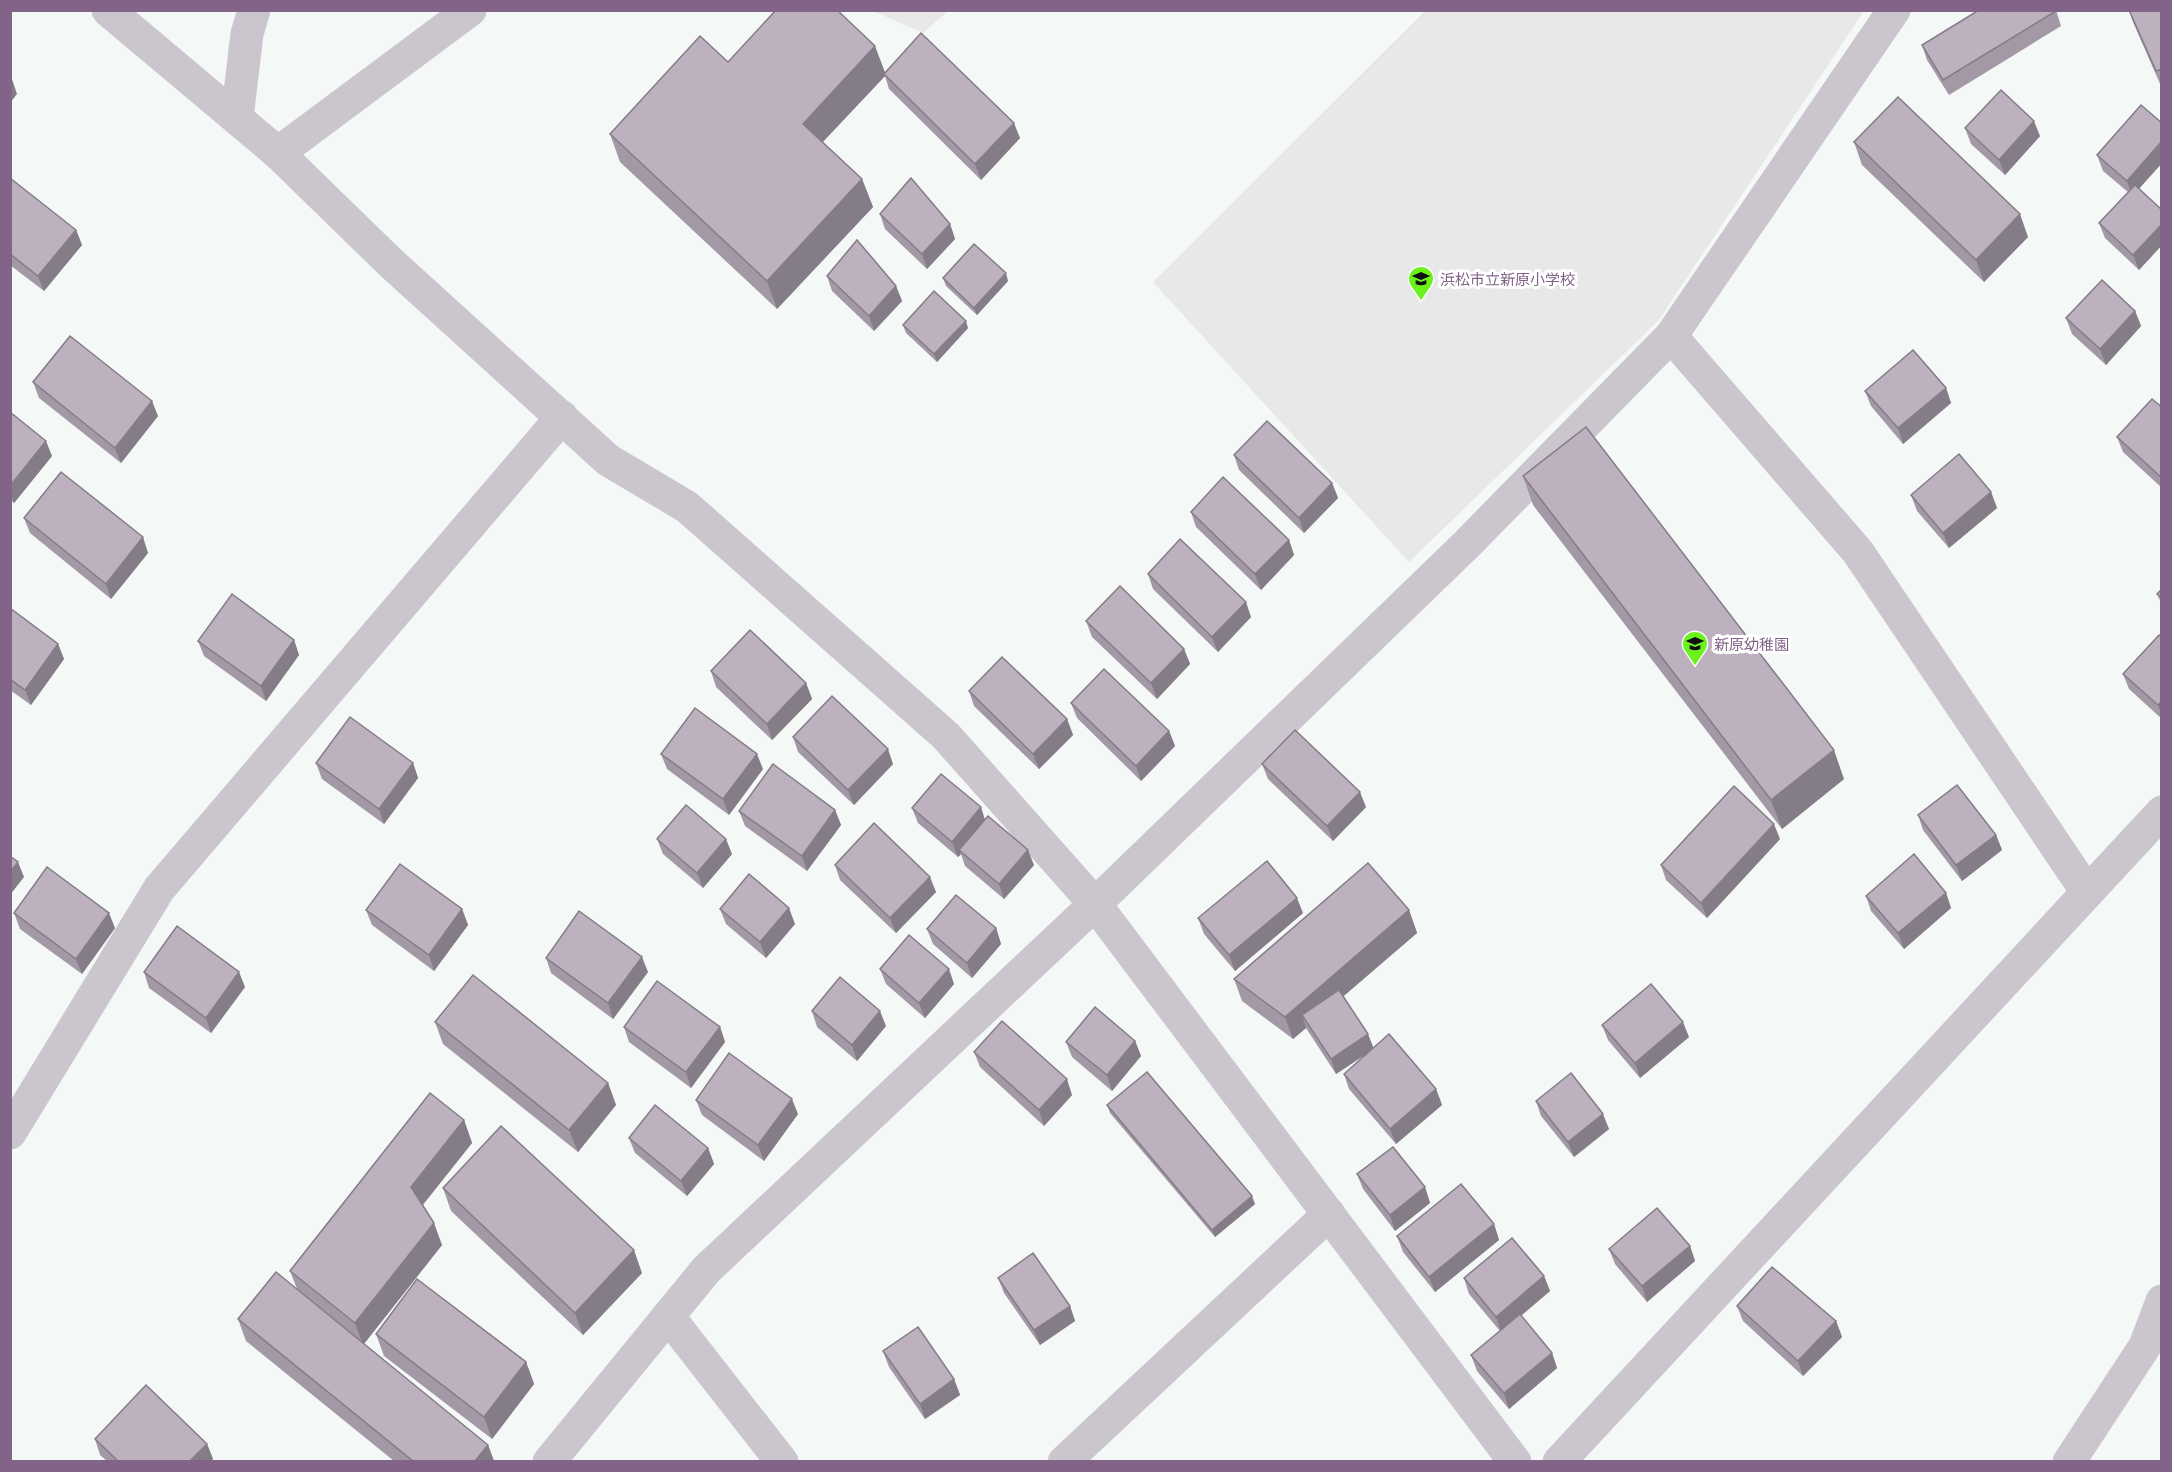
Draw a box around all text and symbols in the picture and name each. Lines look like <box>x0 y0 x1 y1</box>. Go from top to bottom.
school or university icon: 浜松市立新原小学校 <box>1406 264 1436 302</box>
place label: 浜松市立新原小学校 <box>1440 270 1575 289</box>
school or university icon: 新原幼稚園 <box>1680 629 1710 667</box>
place label: 新原幼稚園 <box>1714 635 1789 654</box>

